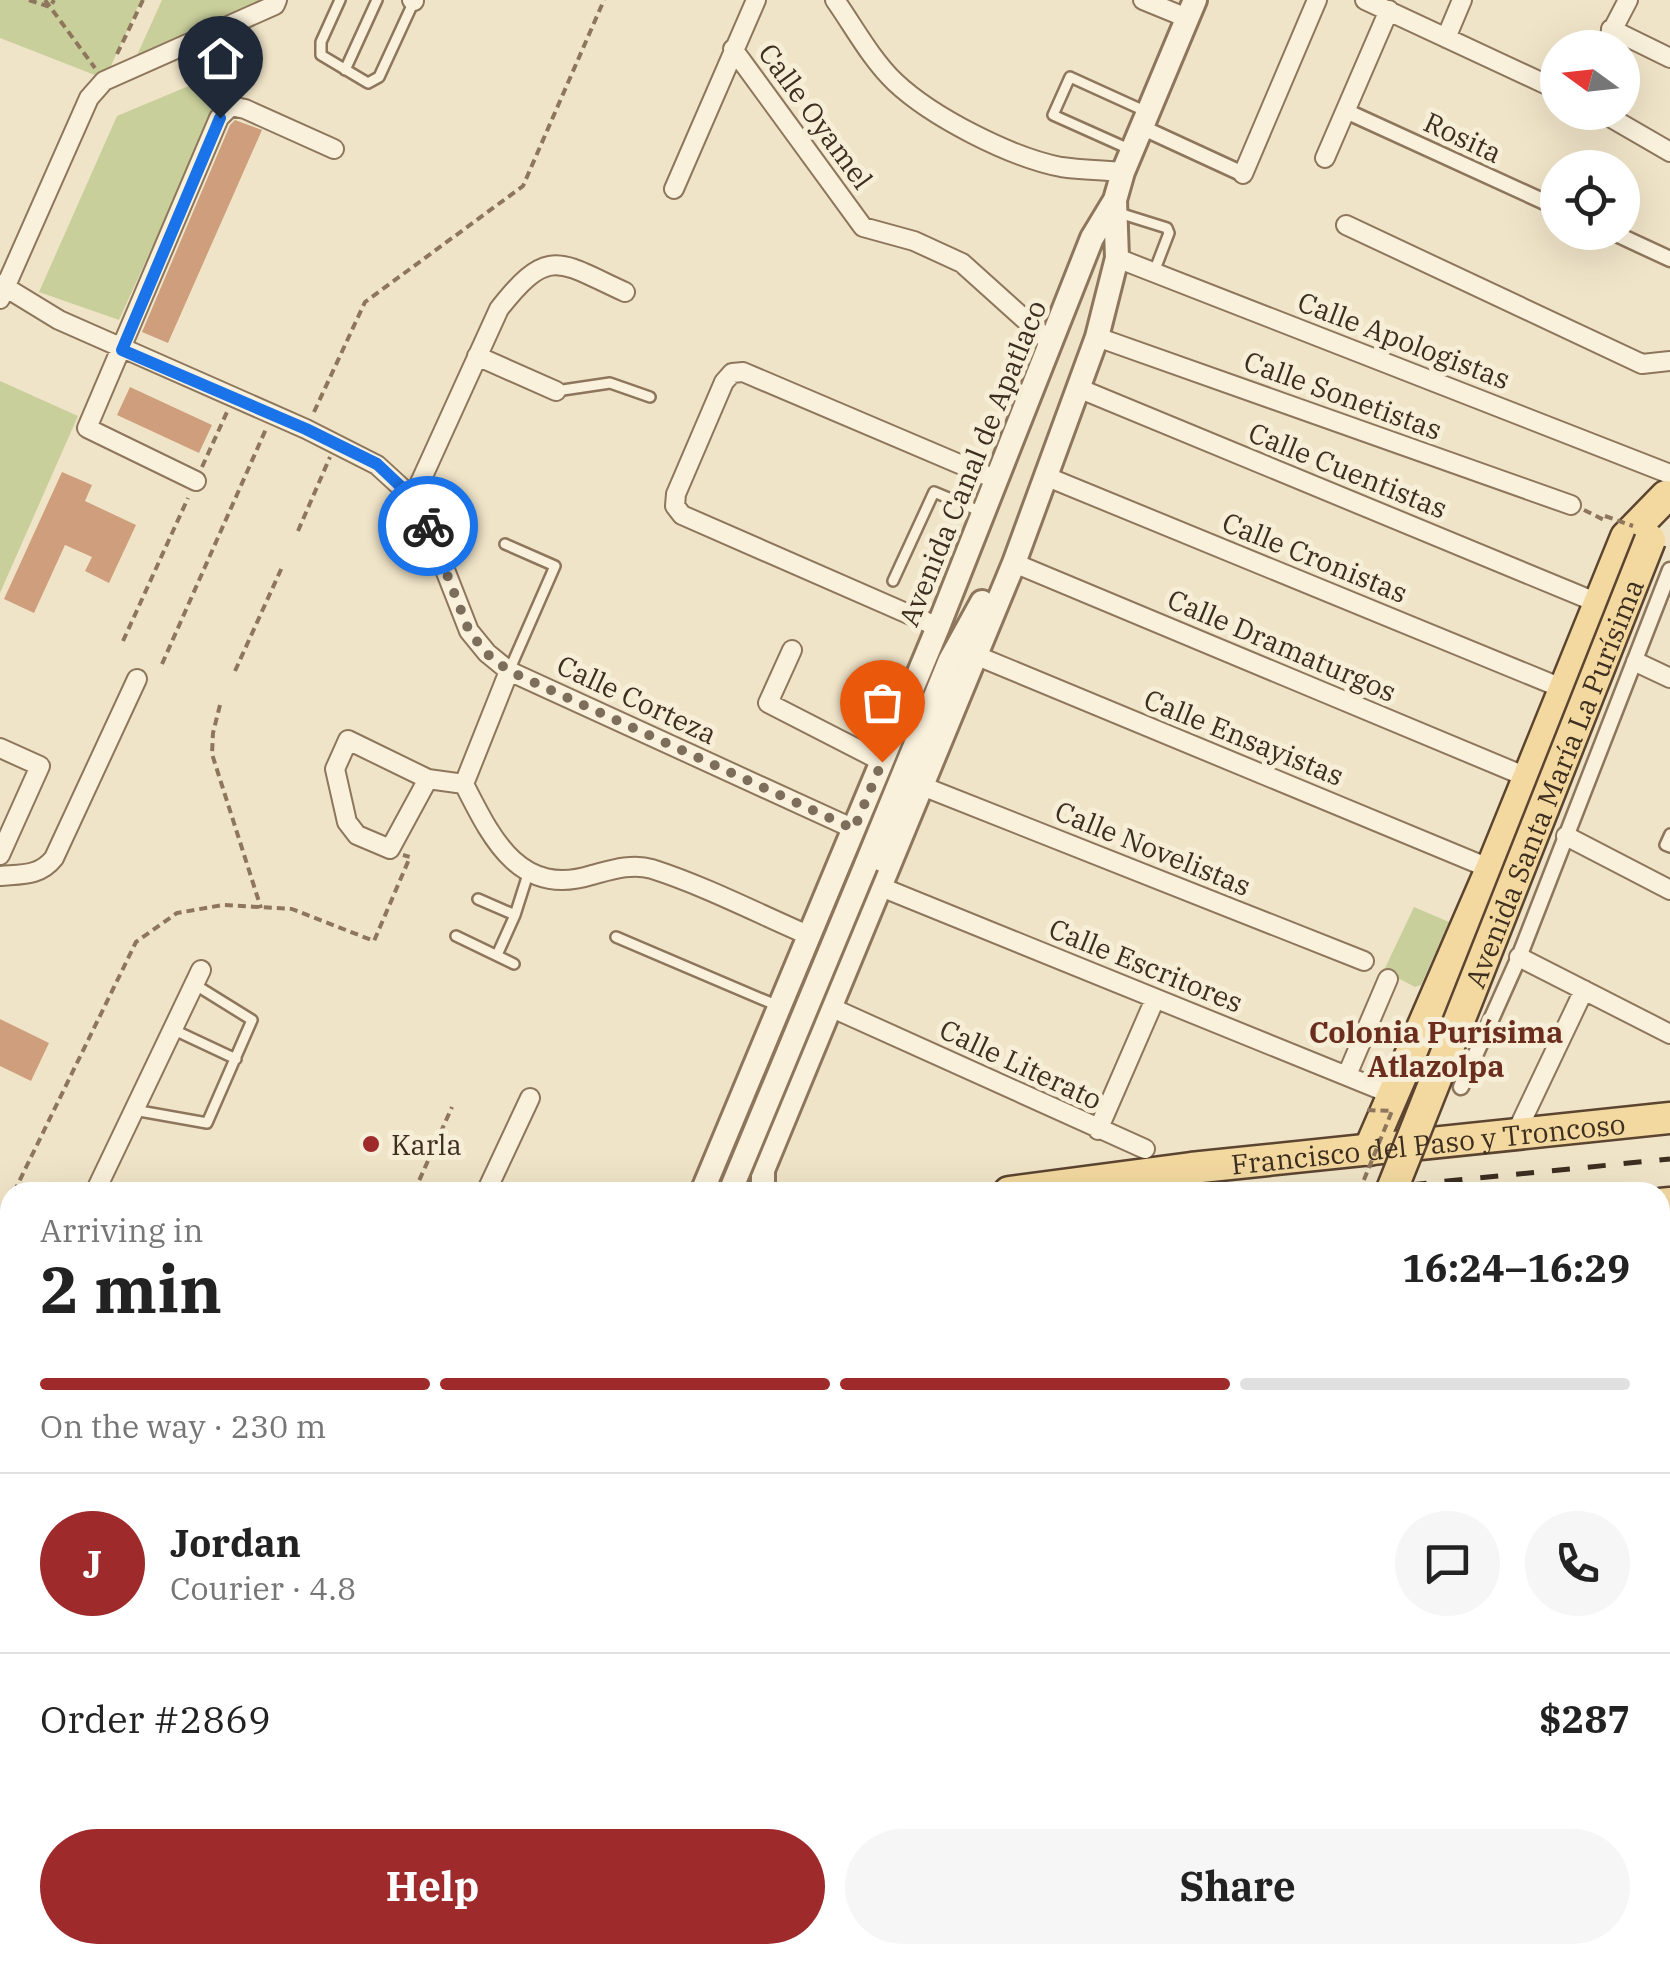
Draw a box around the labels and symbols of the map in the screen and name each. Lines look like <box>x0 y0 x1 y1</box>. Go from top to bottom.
pin <box>178 16 263 119</box>
north arrow <box>1540 30 1640 130</box>
street label: Calle Oyamel <box>751 36 881 196</box>
street label: Rosita <box>1418 103 1508 171</box>
street label: Calle Apologistas <box>1293 283 1515 397</box>
street label: Avenida Canal de Apatlaco <box>890 295 1054 631</box>
street label: Calle Sonetistas <box>1239 342 1447 448</box>
street label: Calle Cuentistas <box>1243 413 1453 527</box>
courier <box>378 476 478 576</box>
street label: Calle Cronistas <box>1217 503 1413 611</box>
street label: Avenida Santa María La Purísima <box>1456 573 1651 993</box>
street label: Calle Dramaturgos <box>1162 580 1402 710</box>
street label: Calle Corteza <box>551 646 723 752</box>
pin <box>840 660 925 763</box>
street label: Calle Ensayistas <box>1139 680 1349 794</box>
street label: Calle Novelistas <box>1050 792 1256 904</box>
street label: Calle Escritores <box>1044 909 1248 1021</box>
street label: Calle Literato <box>934 1010 1108 1118</box>
district label: Colonia Purísima Atlazolpa <box>1309 1012 1563 1085</box>
street label: Francisco del Paso y Troncoso <box>1229 1104 1627 1182</box>
place label: Karla <box>391 1126 462 1163</box>
marker: Karla <box>360 1133 382 1155</box>

